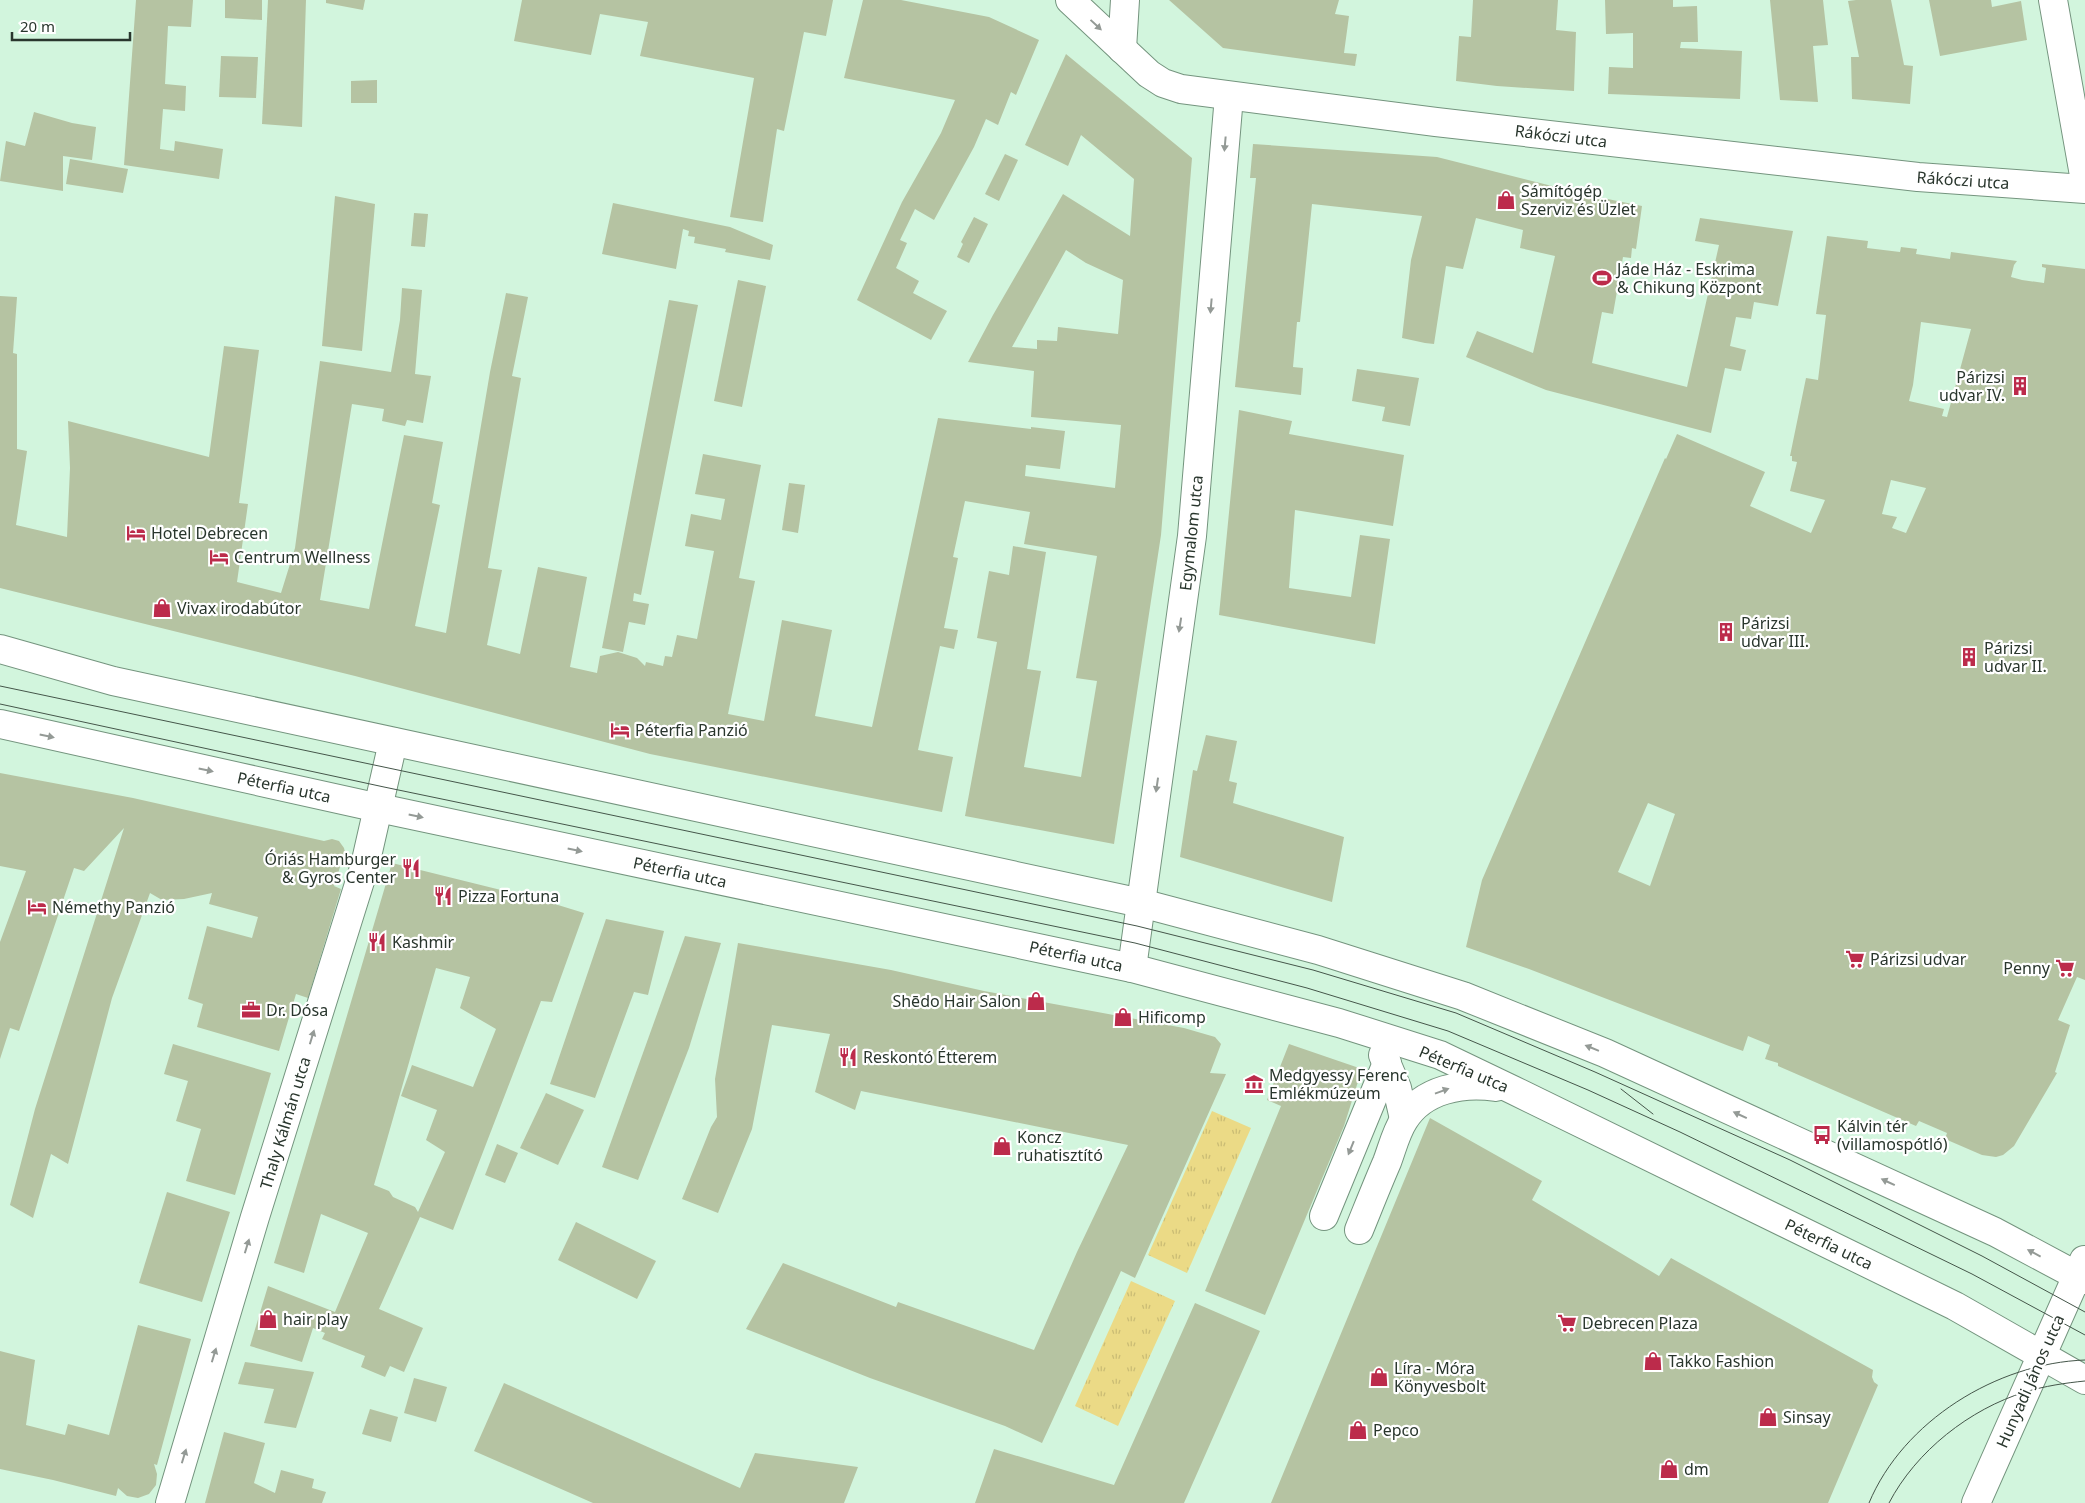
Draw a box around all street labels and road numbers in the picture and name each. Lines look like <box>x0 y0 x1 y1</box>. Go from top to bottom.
street label: Rákóczi utca <box>1514 119 1608 153</box>
street label: Rákóczi utca <box>1916 166 2010 194</box>
street label: Egymalom utca <box>1174 474 1208 592</box>
street label: Péterfia utca <box>235 766 333 808</box>
street label: Péterfia utca <box>631 851 729 893</box>
street label: Péterfia utca <box>1027 935 1125 977</box>
street label: Péterfia utca <box>1416 1040 1512 1098</box>
street label: Thaly Kálmán utca <box>254 1054 316 1192</box>
street label: Péterfia utca <box>1781 1213 1877 1275</box>
street label: Hunyadi János utca <box>1991 1311 2069 1451</box>

